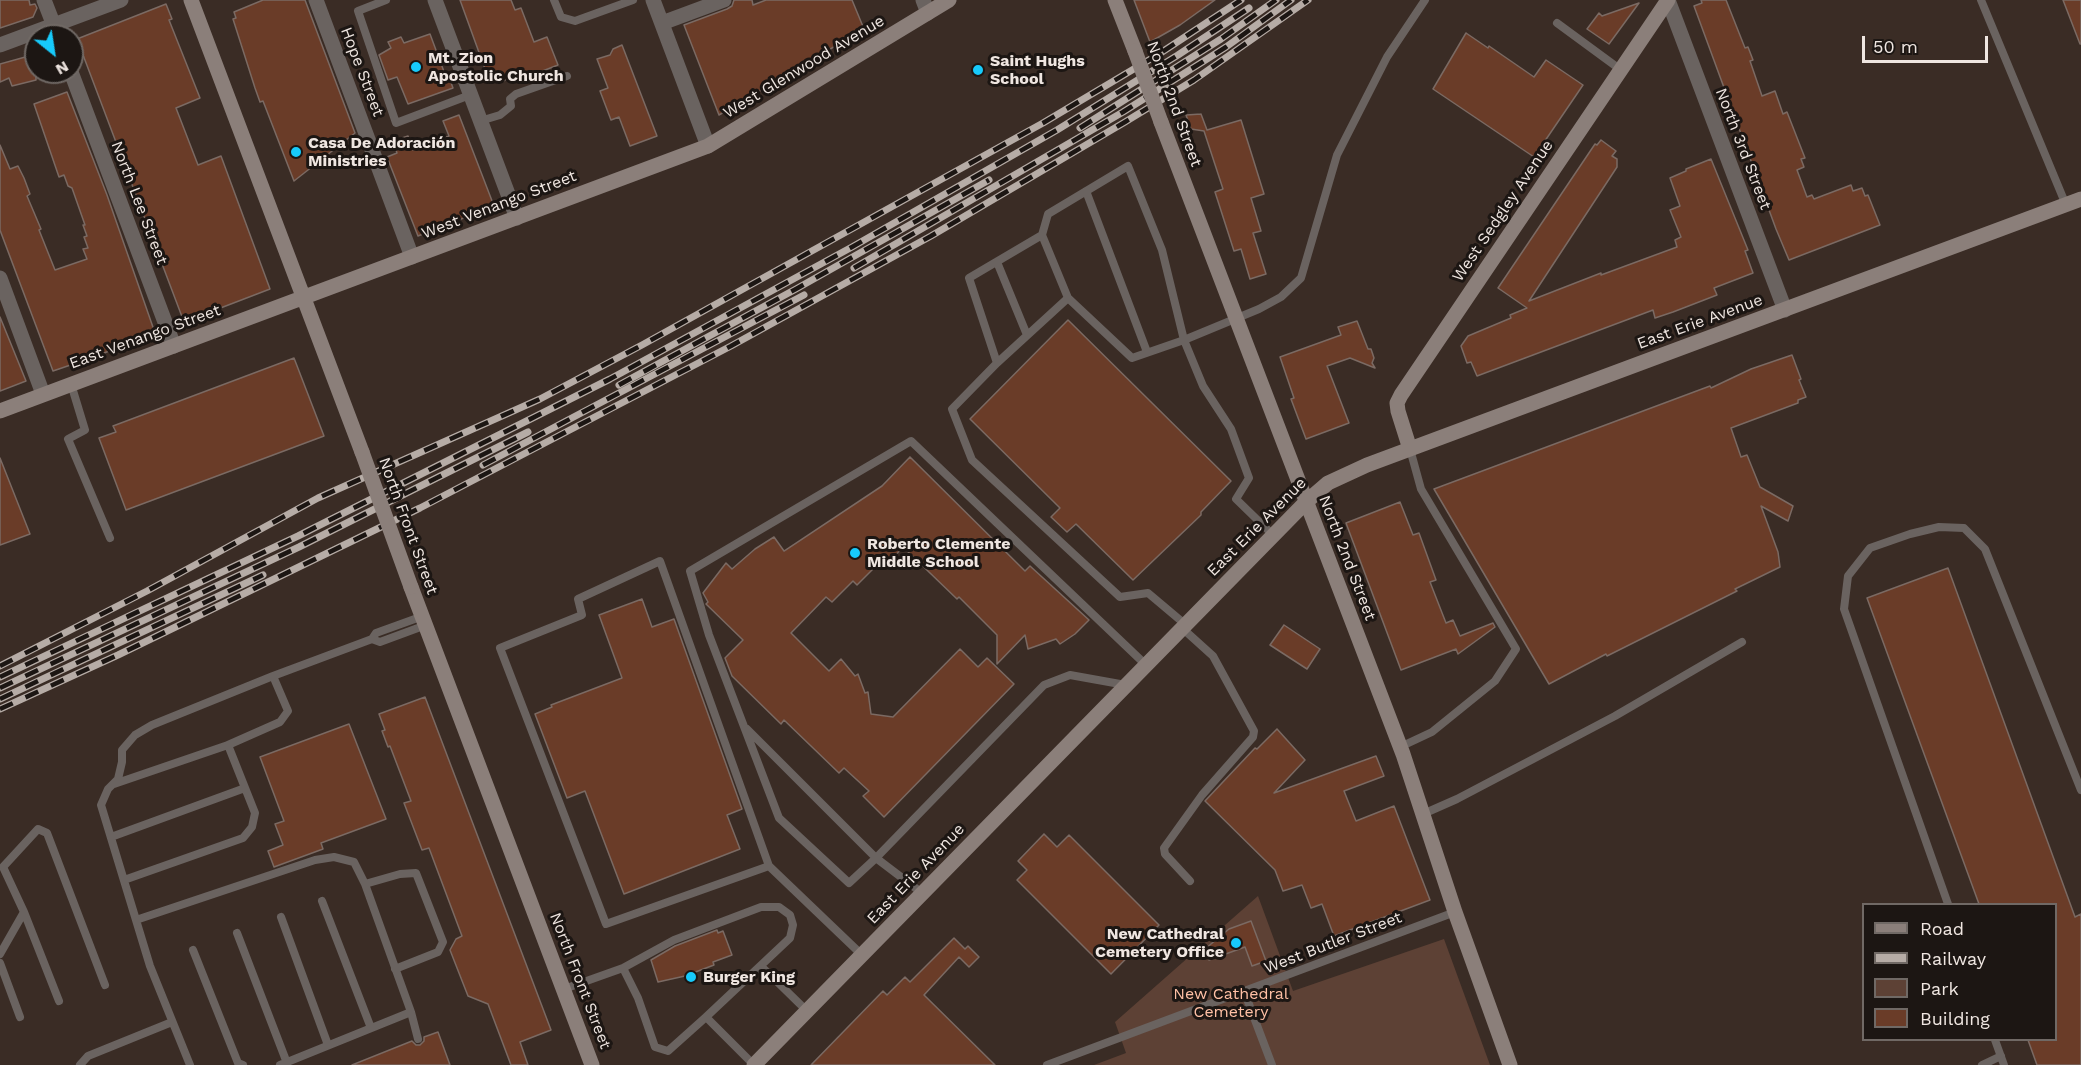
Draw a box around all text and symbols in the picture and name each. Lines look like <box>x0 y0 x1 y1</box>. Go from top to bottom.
street label: West Glenwood Avenue <box>720 11 888 123</box>
north arrow <box>24 24 84 84</box>
scale bar <box>1865 24 1991 62</box>
street label: Hope Street <box>336 25 388 119</box>
text: 50 m <box>1873 36 1918 57</box>
street label: North 2nd Street <box>1142 39 1206 169</box>
place label: Mt. Zion Apostolic Church <box>428 48 564 86</box>
place label: Saint Hughs School <box>990 51 1085 89</box>
text: N <box>52 57 72 79</box>
marker: Mt. Zion Apostolic Church <box>409 60 423 74</box>
marker: Saint Hughs School <box>971 63 985 77</box>
street label: North 3rd Street <box>1711 86 1775 212</box>
place label: Casa De Adoración Ministries <box>308 133 455 171</box>
street label: West Sedgley Avenue <box>1448 137 1558 285</box>
street label: North Lee Street <box>107 139 171 267</box>
marker: Casa De Adoración Ministries <box>289 145 303 159</box>
street label: West Venango Street <box>419 167 579 243</box>
street label: East Erie Avenue <box>1635 290 1765 354</box>
street label: East Venango Street <box>67 301 223 373</box>
street label: North Front Street <box>374 455 442 597</box>
street label: East Erie Avenue <box>1203 473 1311 581</box>
street label: North 2nd Street <box>1314 493 1380 623</box>
place label: Roberto Clemente Middle School <box>867 534 1010 572</box>
marker: Roberto Clemente Middle School <box>848 546 862 560</box>
street label: East Erie Avenue <box>863 820 969 928</box>
legend <box>1862 903 2057 1041</box>
street label: West Butler Street <box>1261 908 1405 978</box>
street label: North Front Street <box>545 910 615 1052</box>
text: Road <box>1920 918 1964 939</box>
place label: New Cathedral Cemetery Office <box>1095 924 1224 962</box>
marker: New Cathedral Cemetery Office <box>1229 936 1243 950</box>
text: Railway <box>1920 948 1986 969</box>
place label: Burger King <box>703 967 795 987</box>
marker: Burger King <box>684 970 698 984</box>
text: Park <box>1920 978 1959 999</box>
park label: New Cathedral Cemetery <box>1173 984 1289 1022</box>
text: Building <box>1920 1008 1990 1029</box>

